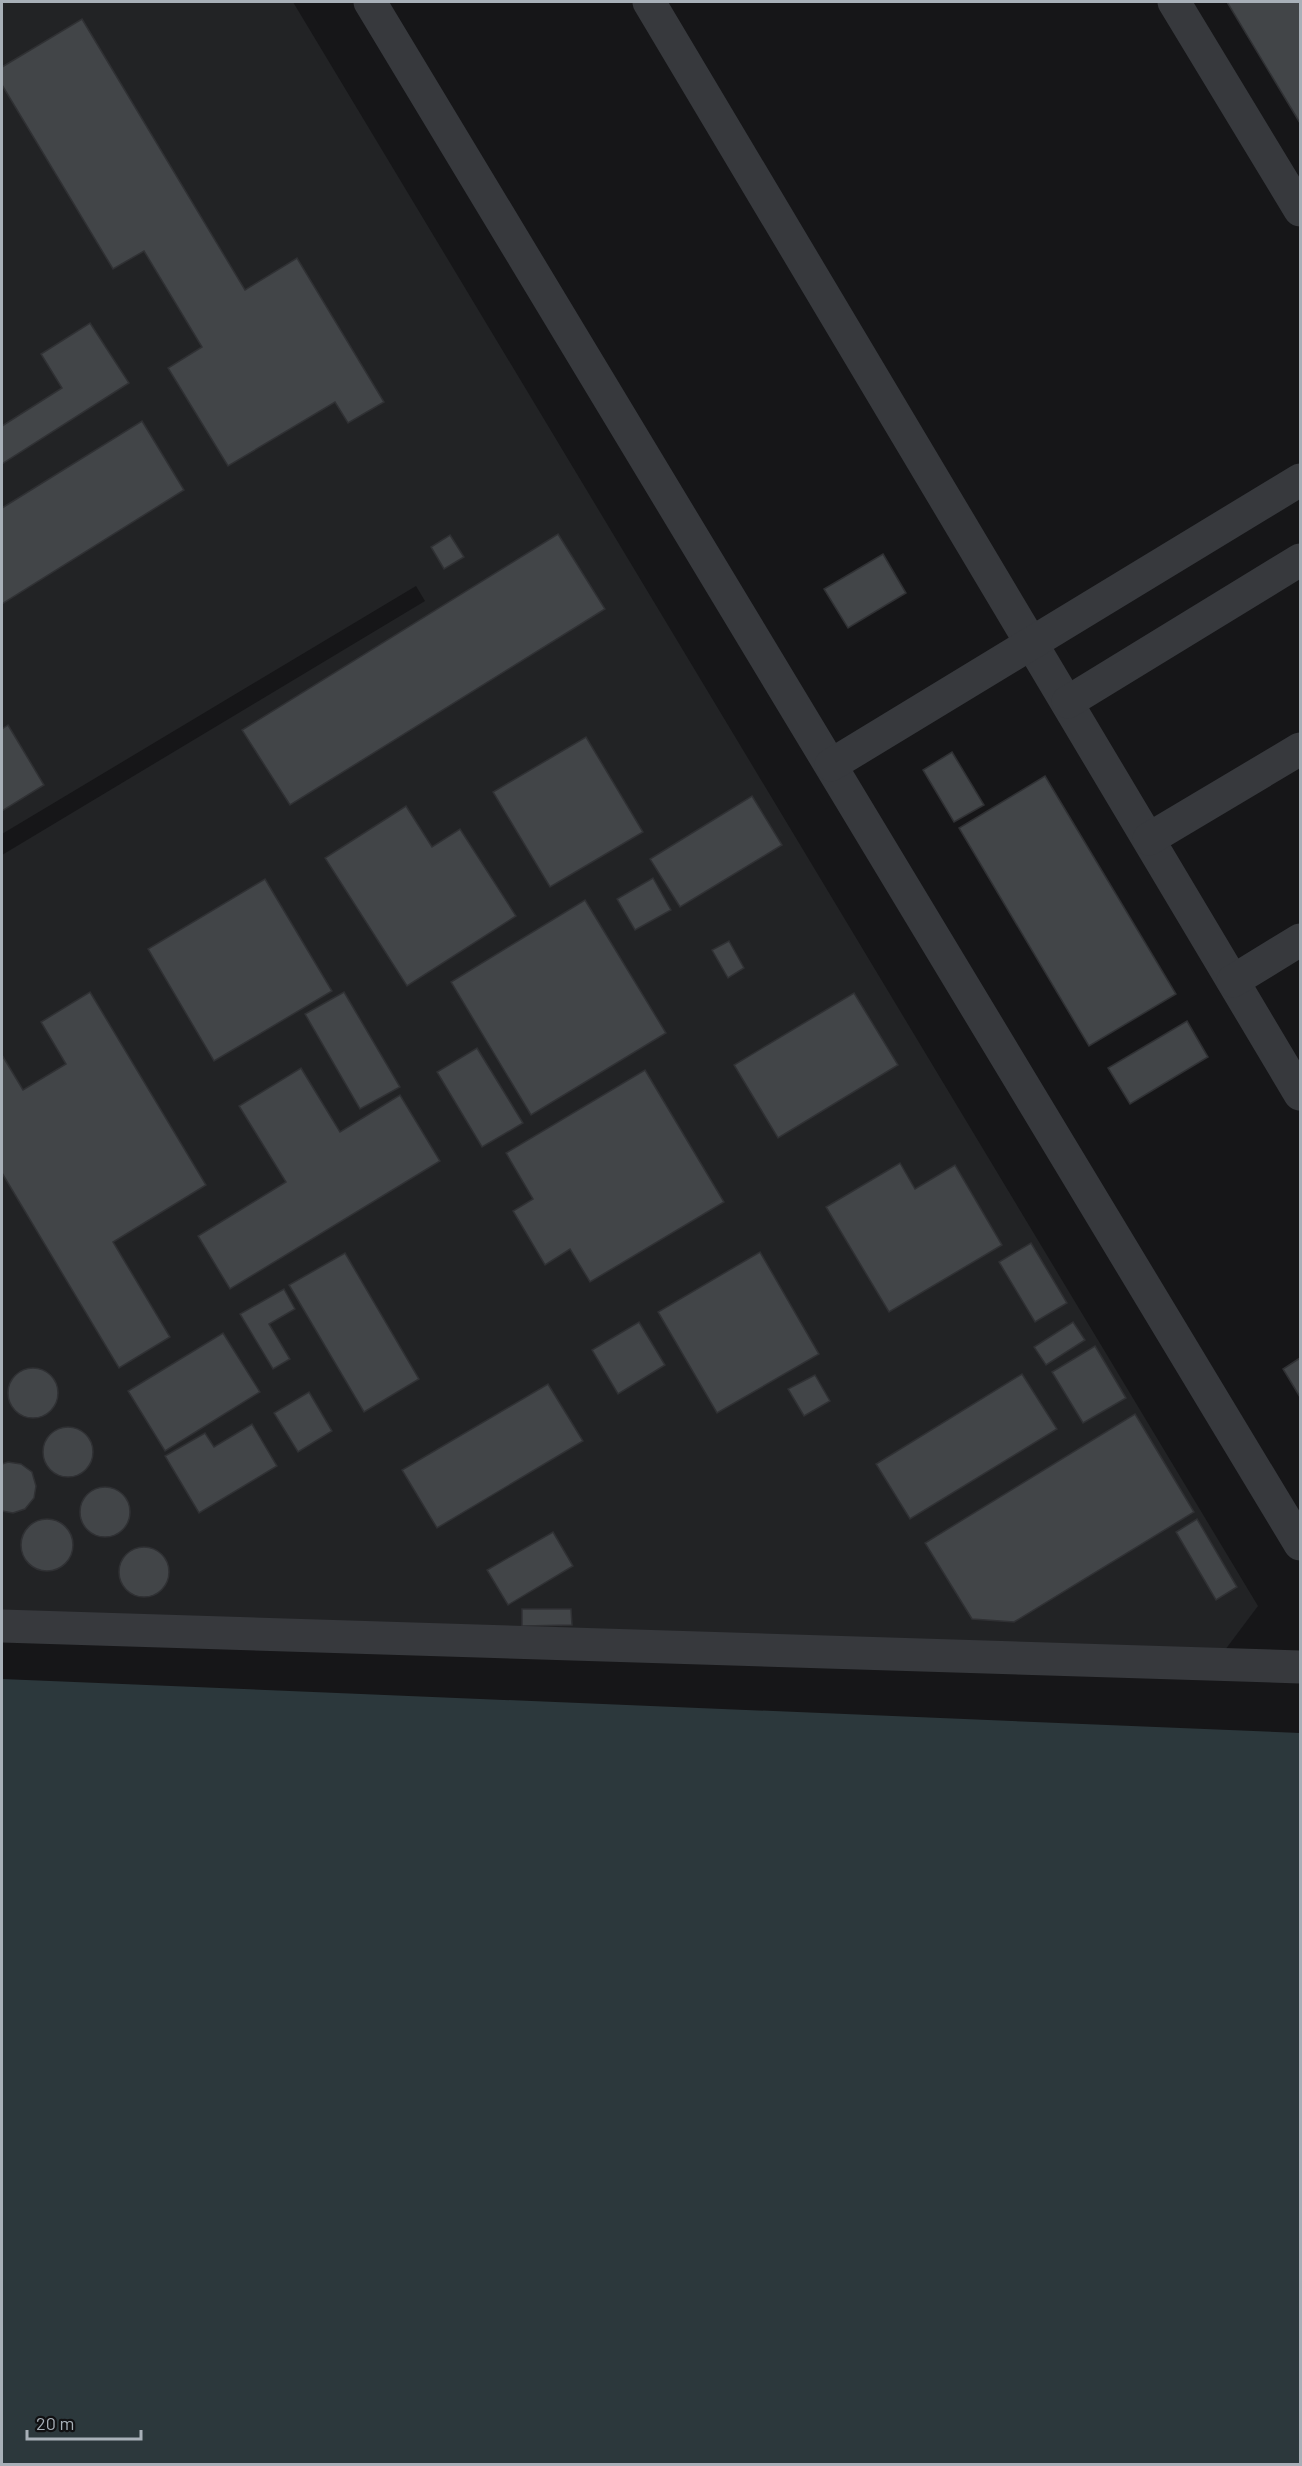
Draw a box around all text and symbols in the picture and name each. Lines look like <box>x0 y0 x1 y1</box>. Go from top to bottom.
scale bar <box>27 2403 141 2441</box>
text: 20 m <box>36 2412 74 2434</box>

